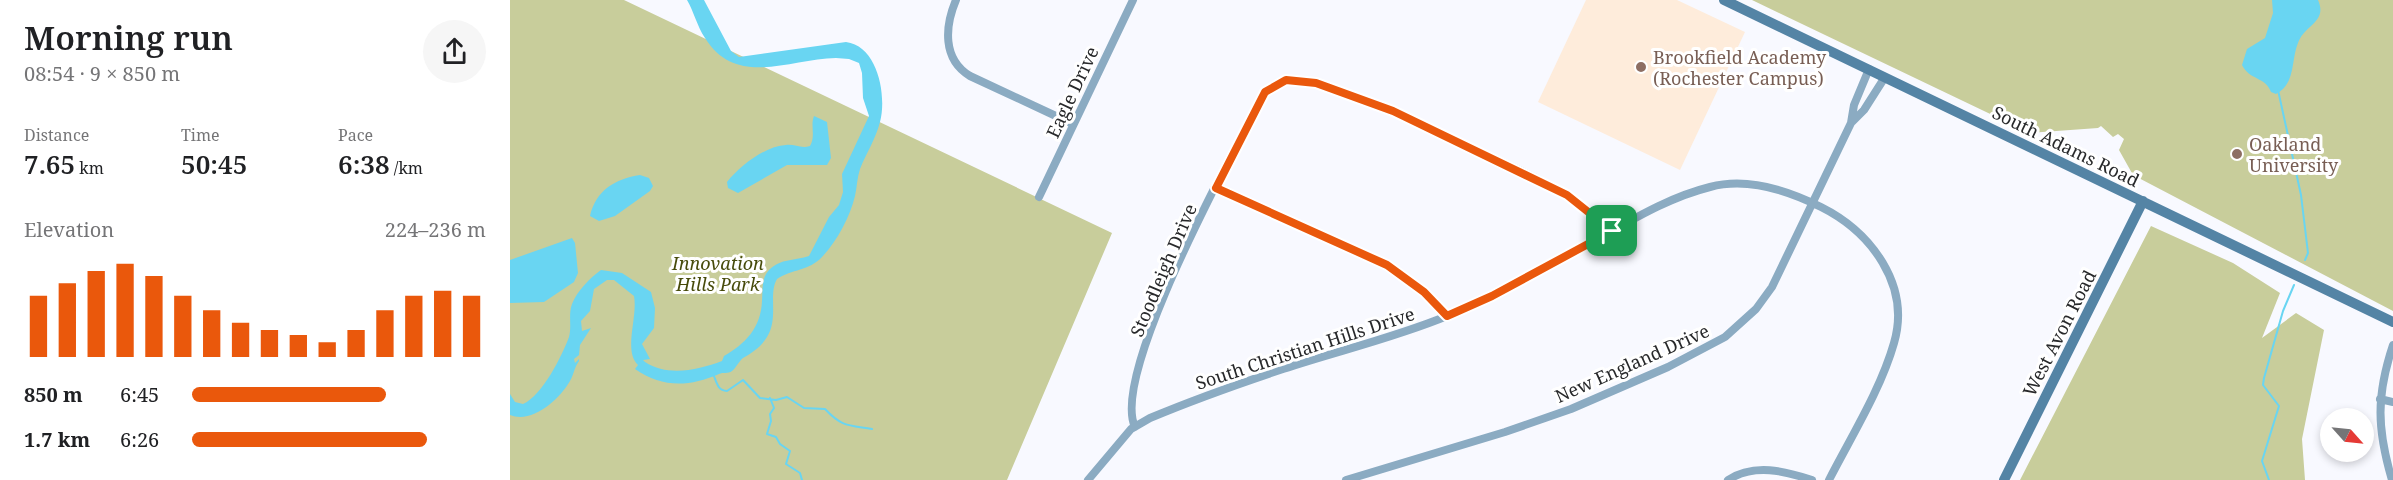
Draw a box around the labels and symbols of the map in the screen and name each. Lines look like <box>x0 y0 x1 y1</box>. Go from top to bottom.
street label: Eagle Drive <box>1040 42 1104 142</box>
place label: Brookfield Academy (Rochester Campus) <box>1653 45 1827 90</box>
marker: Brookfield Academy (Rochester Campus) <box>1634 60 1648 74</box>
street label: South Adams Road <box>1988 100 2144 192</box>
place label: Oakland University <box>2249 132 2339 177</box>
marker: Oakland University <box>2230 147 2244 161</box>
street label: Stoodleigh Drive <box>1124 200 1202 340</box>
pin <box>1586 205 1637 256</box>
park label: Innovation Hills Park <box>671 251 764 296</box>
street label: West Avon Road <box>2017 266 2101 400</box>
street label: South Christian Hills Drive <box>1192 301 1418 395</box>
street label: New England Drive <box>1551 318 1713 408</box>
north arrow <box>2320 408 2374 462</box>

